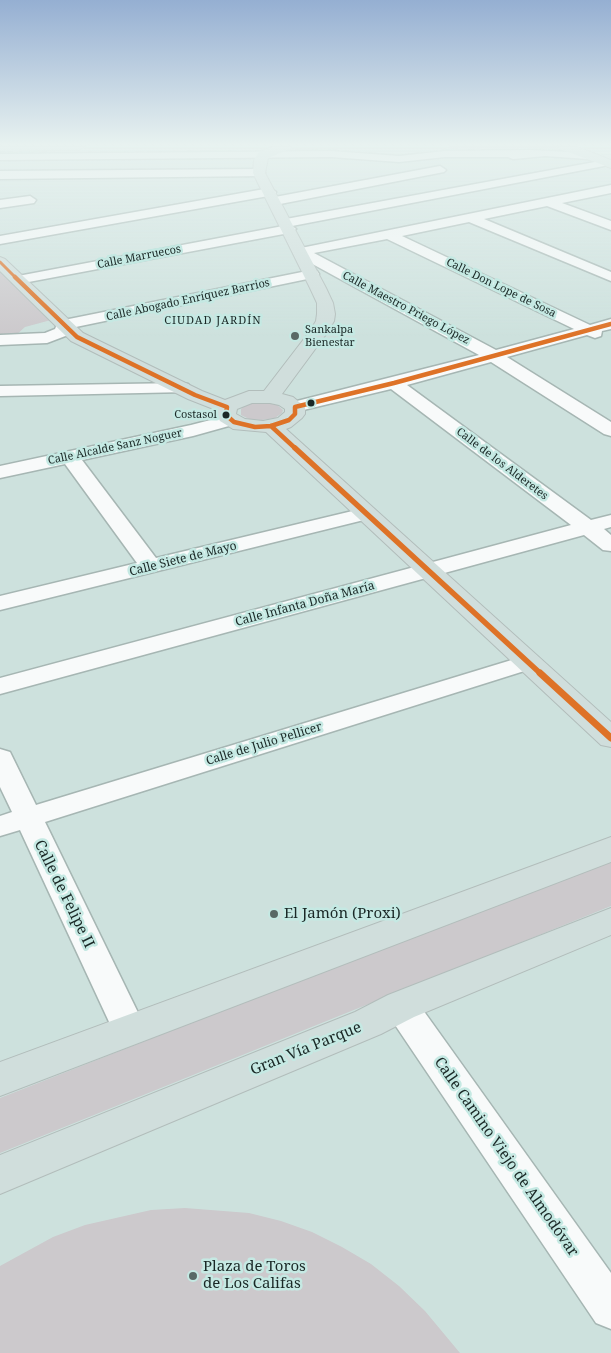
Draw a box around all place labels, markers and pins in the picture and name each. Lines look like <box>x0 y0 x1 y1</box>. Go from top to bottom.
place label: Sankalpa Bienestar <box>305 323 355 349</box>
marker: Sankalpa Bienestar <box>289 330 301 342</box>
unlabelled marker <box>306 398 316 408</box>
place label: Costasol <box>174 408 217 422</box>
marker: Costasol <box>221 410 231 420</box>
place label: El Jamón (Proxi) <box>284 905 401 923</box>
marker: El Jamón (Proxi) <box>268 908 280 920</box>
place label: Plaza de Toros de Los Califas <box>203 1258 306 1293</box>
marker: Plaza de Toros de Los Califas <box>187 1270 199 1282</box>

